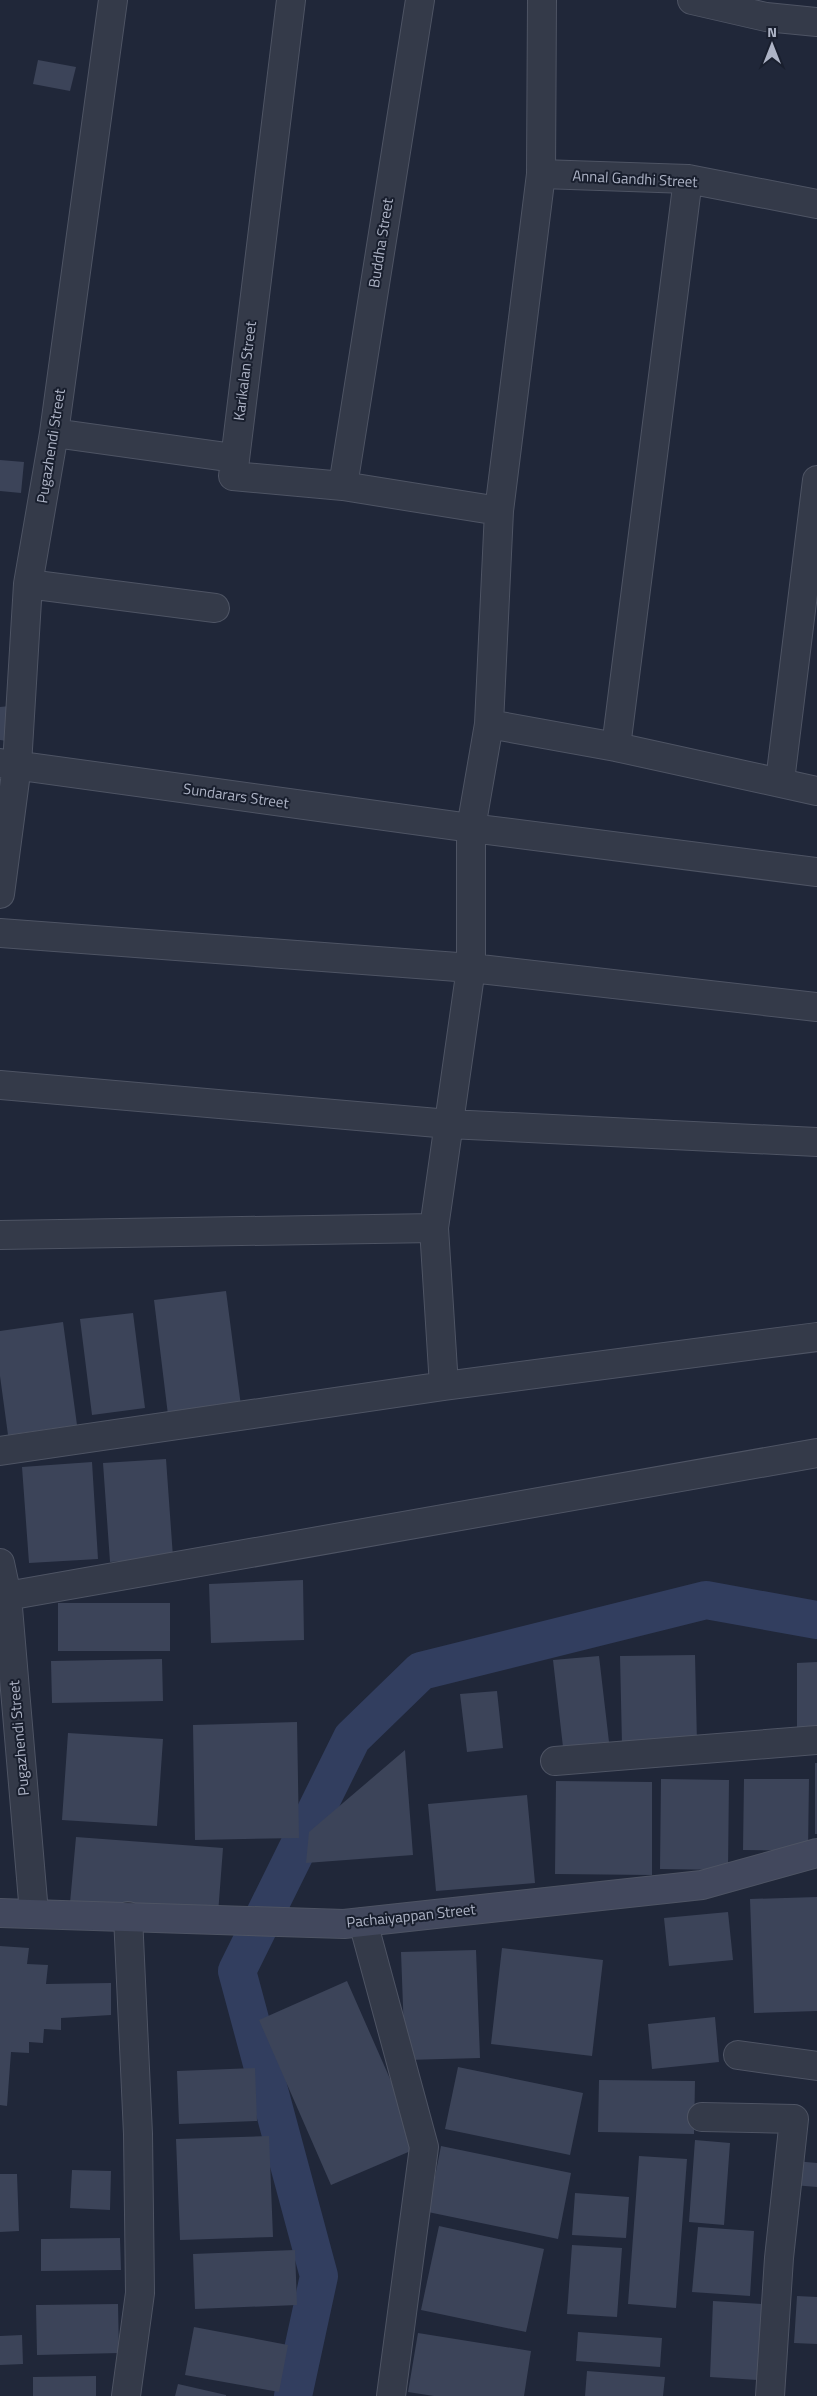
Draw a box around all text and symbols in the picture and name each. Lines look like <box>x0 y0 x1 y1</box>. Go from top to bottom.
north arrow <box>747 20 797 70</box>
text: N <box>767 21 777 42</box>
street label: Annal Gandhi Street <box>572 164 699 193</box>
street label: Buddha Street <box>362 196 399 289</box>
street label: Karikalan Street <box>227 319 262 422</box>
street label: Pugazhendi Street <box>30 386 71 505</box>
street label: Sundarars Street <box>182 777 291 814</box>
street label: Pugazhendi Street <box>2 1679 35 1797</box>
street label: Pachaiyappan Street <box>345 1897 477 1934</box>

